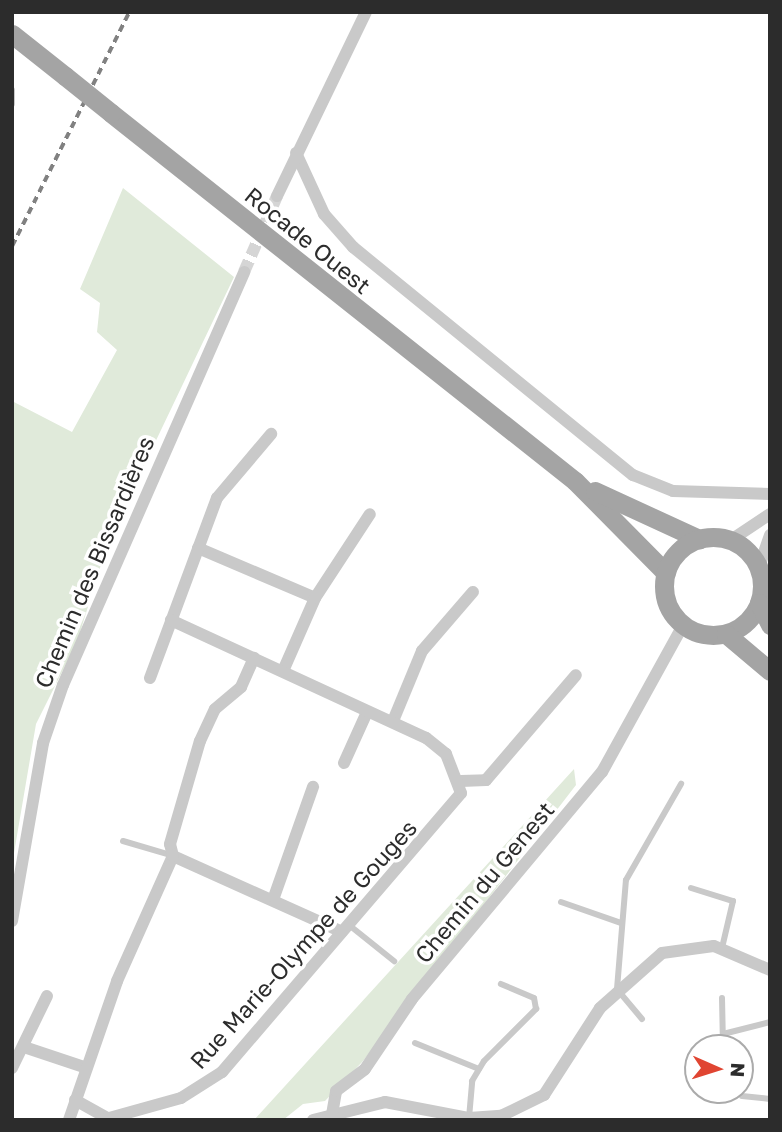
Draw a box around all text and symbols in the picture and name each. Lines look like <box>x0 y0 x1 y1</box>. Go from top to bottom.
street label: Rocade Ouest <box>240 181 376 299</box>
street label: Chemin des Bissardières <box>28 432 160 692</box>
street label: Chemin du Genest <box>409 796 559 968</box>
street label: Rue Marie-Olympe de Gouges <box>184 814 422 1074</box>
north arrow <box>684 1034 754 1104</box>
text: N <box>727 1062 750 1078</box>

